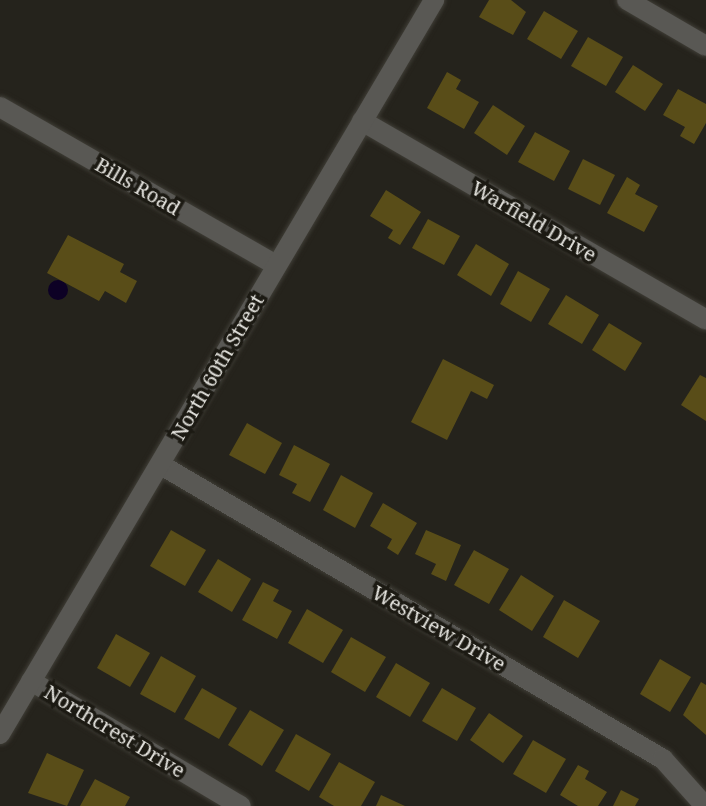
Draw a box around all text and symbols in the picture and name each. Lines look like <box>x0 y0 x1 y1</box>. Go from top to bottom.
street label: Bills Road <box>91 152 185 220</box>
street label: Warfield Drive <box>467 175 601 267</box>
street label: North 60th Street <box>166 290 268 444</box>
street label: Westview Drive <box>368 580 510 676</box>
street label: Northcrest Drive <box>40 680 190 782</box>

